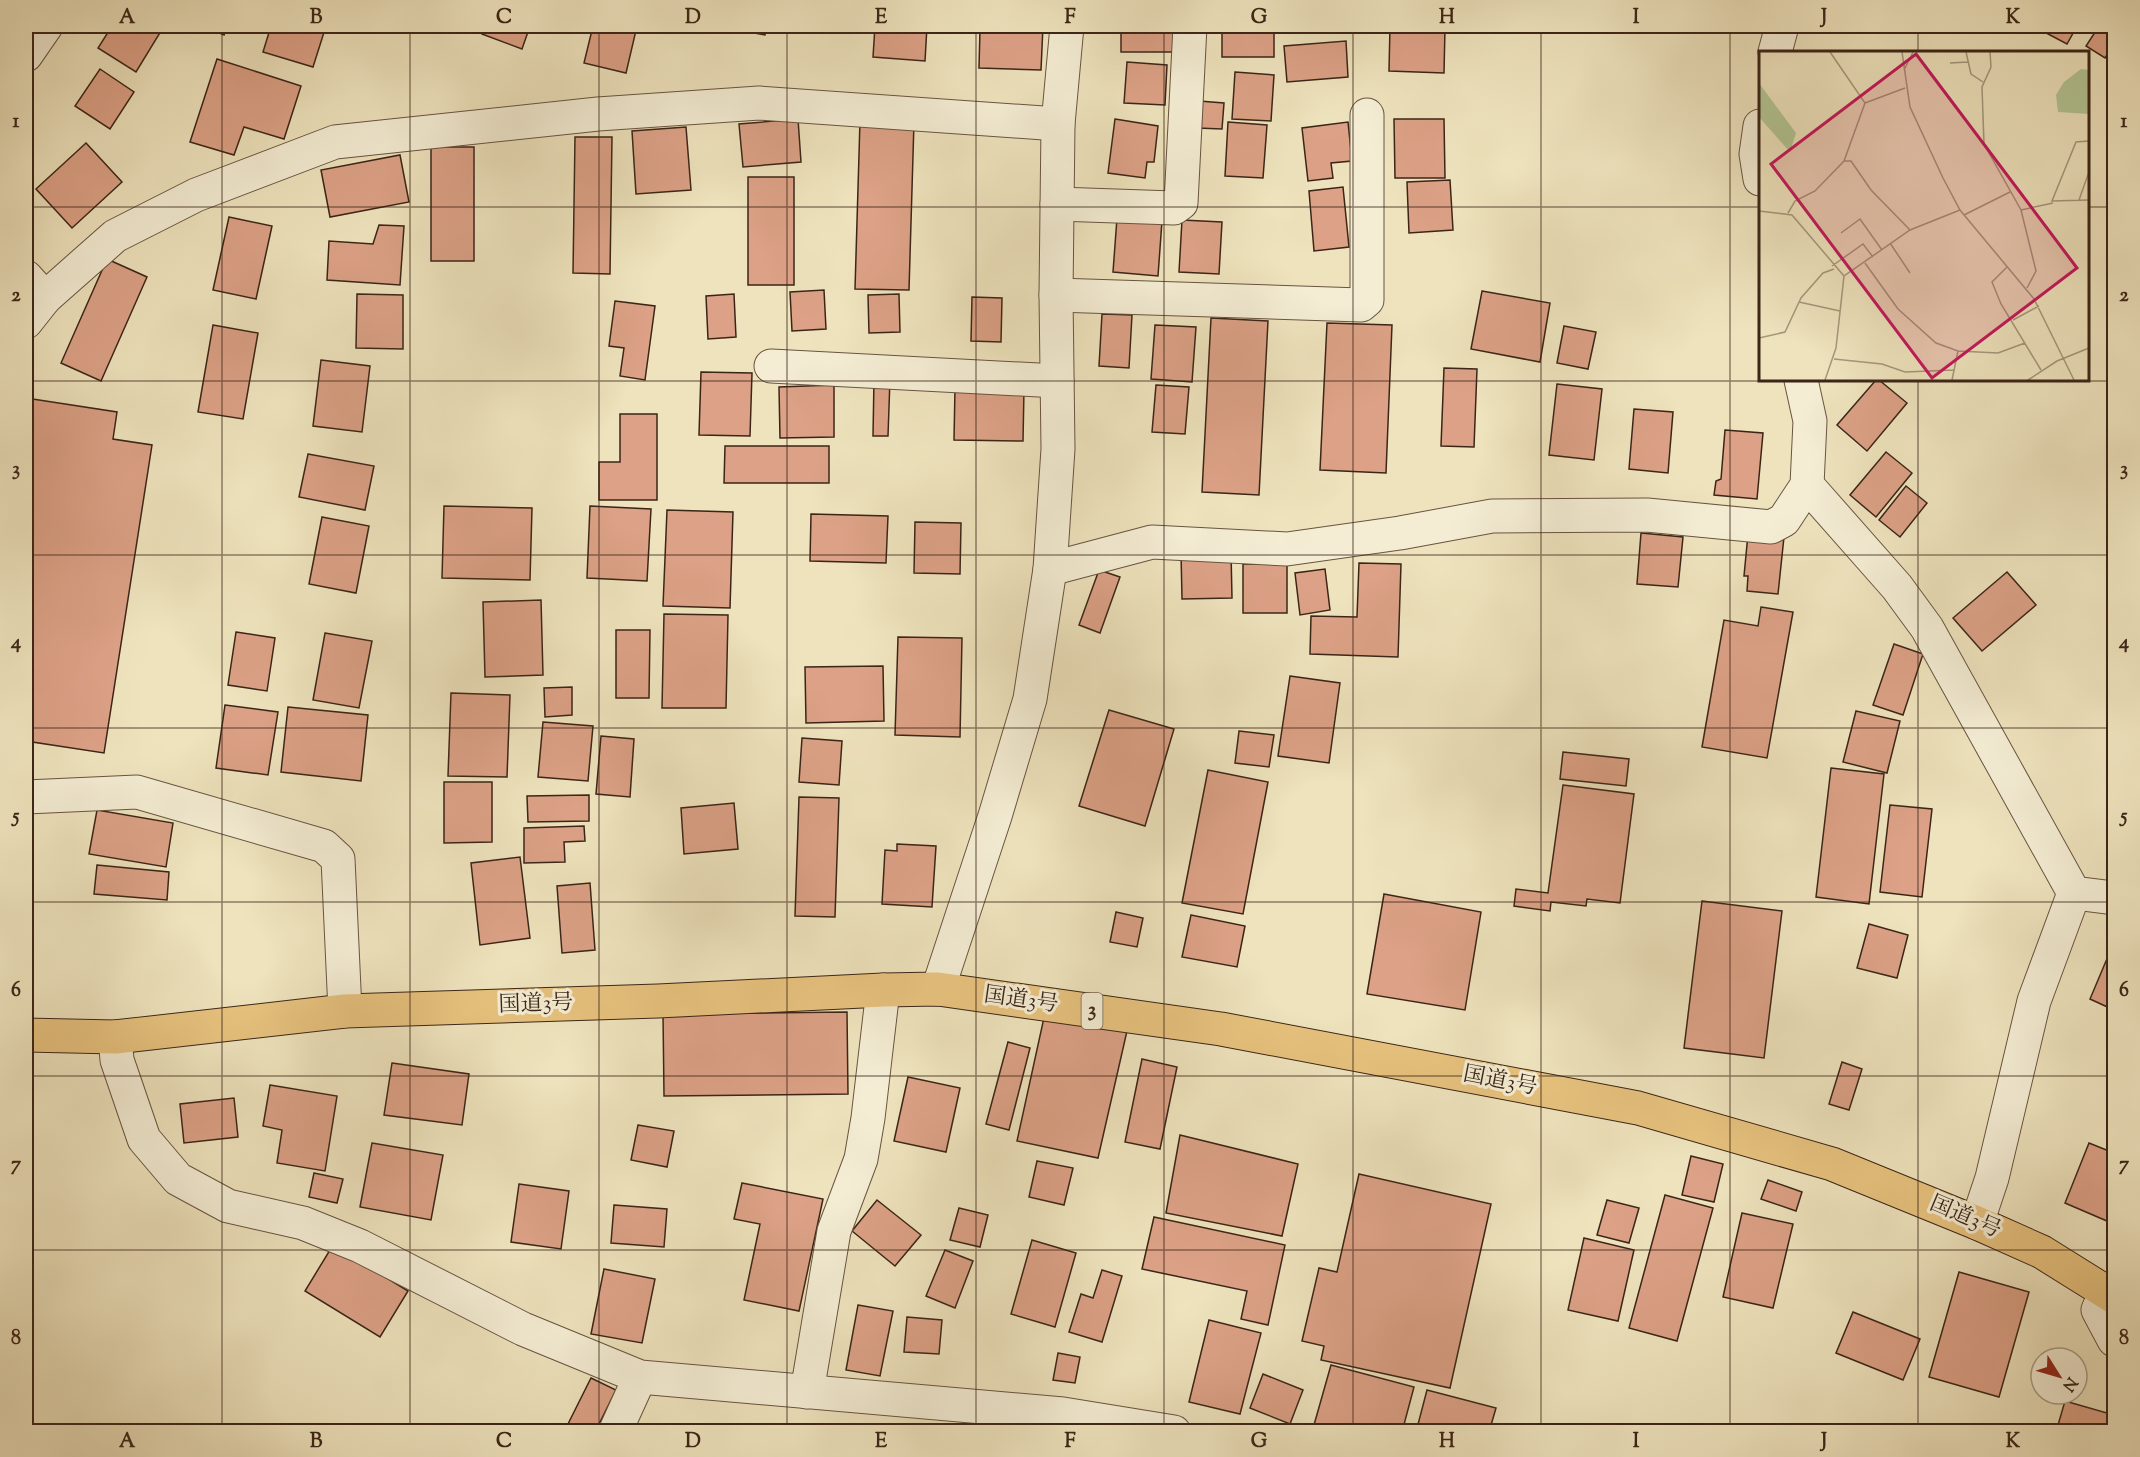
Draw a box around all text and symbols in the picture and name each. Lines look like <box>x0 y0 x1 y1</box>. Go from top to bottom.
text: A <box>119 4 136 33</box>
text: B <box>310 4 323 33</box>
text: C <box>496 4 512 33</box>
text: D <box>685 4 701 33</box>
text: E <box>875 4 888 33</box>
text: F <box>1064 4 1076 33</box>
text: G <box>1251 4 1268 33</box>
text: H <box>1439 4 1455 33</box>
text: I <box>1633 4 1640 33</box>
text: J <box>1819 4 1827 33</box>
text: K <box>2006 4 2021 33</box>
inset map <box>1759 51 2089 381</box>
text: 1 <box>13 108 20 137</box>
text: 1 <box>2121 108 2128 137</box>
text: 2 <box>11 282 21 311</box>
text: 2 <box>2119 282 2129 311</box>
text: 3 <box>12 456 20 485</box>
text: 3 <box>2120 456 2128 485</box>
text: 4 <box>10 629 21 658</box>
text: 4 <box>2118 629 2129 658</box>
text: 5 <box>11 803 20 832</box>
text: 5 <box>2119 803 2128 832</box>
text: 6 <box>11 977 21 1006</box>
text: 6 <box>2119 977 2129 1006</box>
street label: 国道3号 <box>982 980 1060 1022</box>
street label: 国道3号 <box>498 988 574 1022</box>
road number: 3 <box>1082 993 1102 1029</box>
street label: 国道3号 <box>1460 1059 1540 1105</box>
text: 7 <box>11 1151 22 1180</box>
text: 7 <box>2119 1151 2130 1180</box>
street label: 国道3号 <box>1924 1189 2006 1247</box>
text: 8 <box>11 1325 21 1354</box>
text: 8 <box>2119 1325 2129 1354</box>
north arrow <box>2029 1346 2089 1406</box>
text: N <box>2056 1371 2082 1396</box>
text: A <box>119 1428 136 1457</box>
text: B <box>310 1428 323 1457</box>
text: C <box>496 1428 512 1457</box>
text: D <box>685 1428 701 1457</box>
text: E <box>875 1428 888 1457</box>
text: F <box>1064 1428 1076 1457</box>
text: G <box>1251 1428 1268 1457</box>
text: H <box>1439 1428 1455 1457</box>
text: I <box>1633 1428 1640 1457</box>
text: J <box>1819 1428 1827 1457</box>
text: K <box>2006 1428 2021 1457</box>

